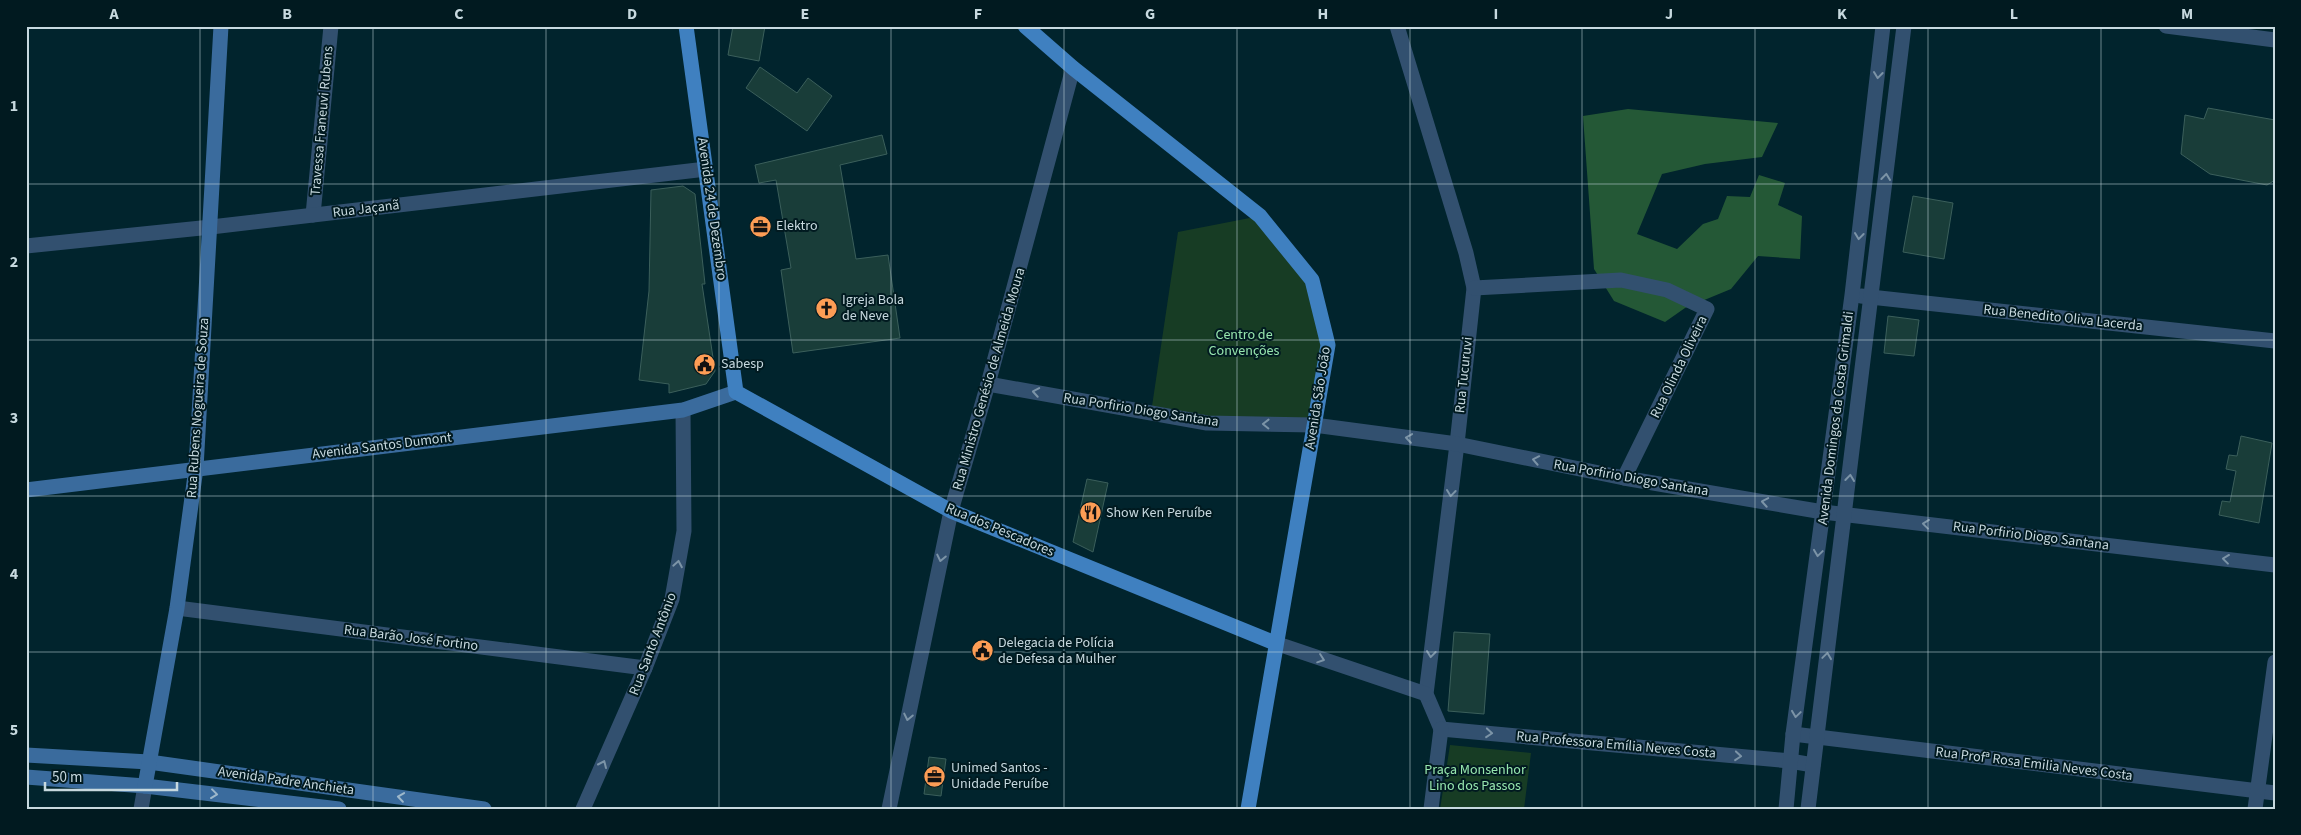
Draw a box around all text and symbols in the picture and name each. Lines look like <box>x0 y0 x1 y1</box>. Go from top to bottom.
text: A <box>108 3 119 25</box>
text: B <box>282 3 292 25</box>
text: C <box>454 3 464 25</box>
text: D <box>627 3 637 25</box>
text: E <box>801 3 809 25</box>
text: F <box>974 3 982 25</box>
text: G <box>1145 3 1155 25</box>
text: H <box>1318 3 1328 25</box>
text: I <box>1494 3 1498 25</box>
text: J <box>1665 3 1673 25</box>
text: K <box>1837 3 1847 25</box>
text: L <box>2010 3 2018 25</box>
text: M <box>2181 3 2193 25</box>
street label: Travessa Franeuvi Rubens <box>305 45 339 197</box>
one-way arrow <box>1873 71 1884 79</box>
text: 1 <box>10 95 18 117</box>
street label: Avenida 24 de Dezembro <box>692 136 732 282</box>
one-way arrow <box>1880 173 1891 181</box>
street label: Rua Jaçanã <box>331 195 401 223</box>
office icon: Elektro <box>748 214 772 238</box>
place label: Elektro <box>776 216 818 236</box>
one-way arrow <box>1854 232 1865 240</box>
text: 2 <box>10 251 18 273</box>
street label: Rua Ministro Genésio de Almeida Moura <box>948 265 1030 493</box>
place label: Igreja Bola de Neve <box>842 290 904 326</box>
church icon: Igreja Bola de Neve <box>814 296 838 320</box>
street label: Rua Benedito Oliva Lacerda <box>1982 300 2144 336</box>
street label: Avenida Domingos da Costa Grimaldi <box>1813 310 1859 526</box>
street label: Rua Olinda Oliveira <box>1646 312 1712 422</box>
street label: Rua Rubens Nogueira de Souza <box>182 317 214 499</box>
park label: Centro de Convenções <box>1209 325 1280 361</box>
street label: Rua Tucuruvi <box>1450 336 1478 414</box>
street label: Avenida São João <box>1300 345 1336 451</box>
public building icon: Sabesp <box>693 352 717 376</box>
place label: Sabesp <box>721 354 764 374</box>
one-way arrow <box>1032 388 1040 398</box>
street label: Rua Porfirio Diogo Santana <box>1062 388 1220 432</box>
text: 3 <box>10 407 18 429</box>
one-way arrow <box>1261 419 1269 429</box>
street label: Avenida Santos Dumont <box>311 427 453 464</box>
one-way arrow <box>1404 433 1412 444</box>
one-way arrow <box>1532 455 1541 466</box>
street label: Rua Porfirio Diogo Santana <box>1552 455 1710 501</box>
one-way arrow <box>1844 473 1855 481</box>
one-way arrow <box>1446 489 1457 497</box>
one-way arrow <box>1761 497 1769 507</box>
street label: Rua dos Pescadores <box>943 498 1057 562</box>
restaurant icon: Show Ken Peruíbe <box>1078 501 1102 525</box>
place label: Show Ken Peruíbe <box>1106 503 1212 523</box>
street label: Rua Porfirio Diogo Santana <box>1952 517 2110 555</box>
one-way arrow <box>1922 519 1930 530</box>
one-way arrow <box>1813 550 1824 558</box>
one-way arrow <box>937 554 947 563</box>
one-way arrow <box>2222 554 2230 565</box>
one-way arrow <box>673 559 683 568</box>
text: 4 <box>10 563 19 585</box>
street label: Rua Santo Antônio <box>624 590 682 698</box>
street label: Rua Barão José Fortino <box>343 620 479 656</box>
place label: Delegacia de Polícia de Defesa da Mulher <box>998 633 1116 669</box>
public building icon: Delegacia de Polícia de Defesa da Mulher <box>970 639 994 663</box>
one-way arrow <box>1426 650 1437 658</box>
one-way arrow <box>1821 652 1832 660</box>
one-way arrow <box>1317 653 1325 663</box>
one-way arrow <box>1791 711 1802 719</box>
one-way arrow <box>903 713 914 722</box>
text: 5 <box>10 719 18 741</box>
street label: Rua Professora Emília Neves Costa <box>1515 726 1717 764</box>
one-way arrow <box>1486 728 1494 739</box>
street label: Rua Profª Rosa Emilia Neves Costa <box>1934 742 2134 786</box>
one-way arrow <box>1735 750 1743 761</box>
place label: Unimed Santos - Unidade Peruíbe <box>951 758 1049 794</box>
scale bar <box>45 760 178 792</box>
one-way arrow <box>597 760 608 769</box>
park label: Praça Monsenhor Lino dos Passos <box>1424 760 1526 796</box>
street label: Avenida Padre Anchieta <box>217 762 355 800</box>
office icon: Unimed Santos - Unidade Peruíbe <box>923 764 947 788</box>
text: 50 m <box>52 767 82 788</box>
one-way arrow <box>210 788 218 799</box>
one-way arrow <box>397 792 405 803</box>

